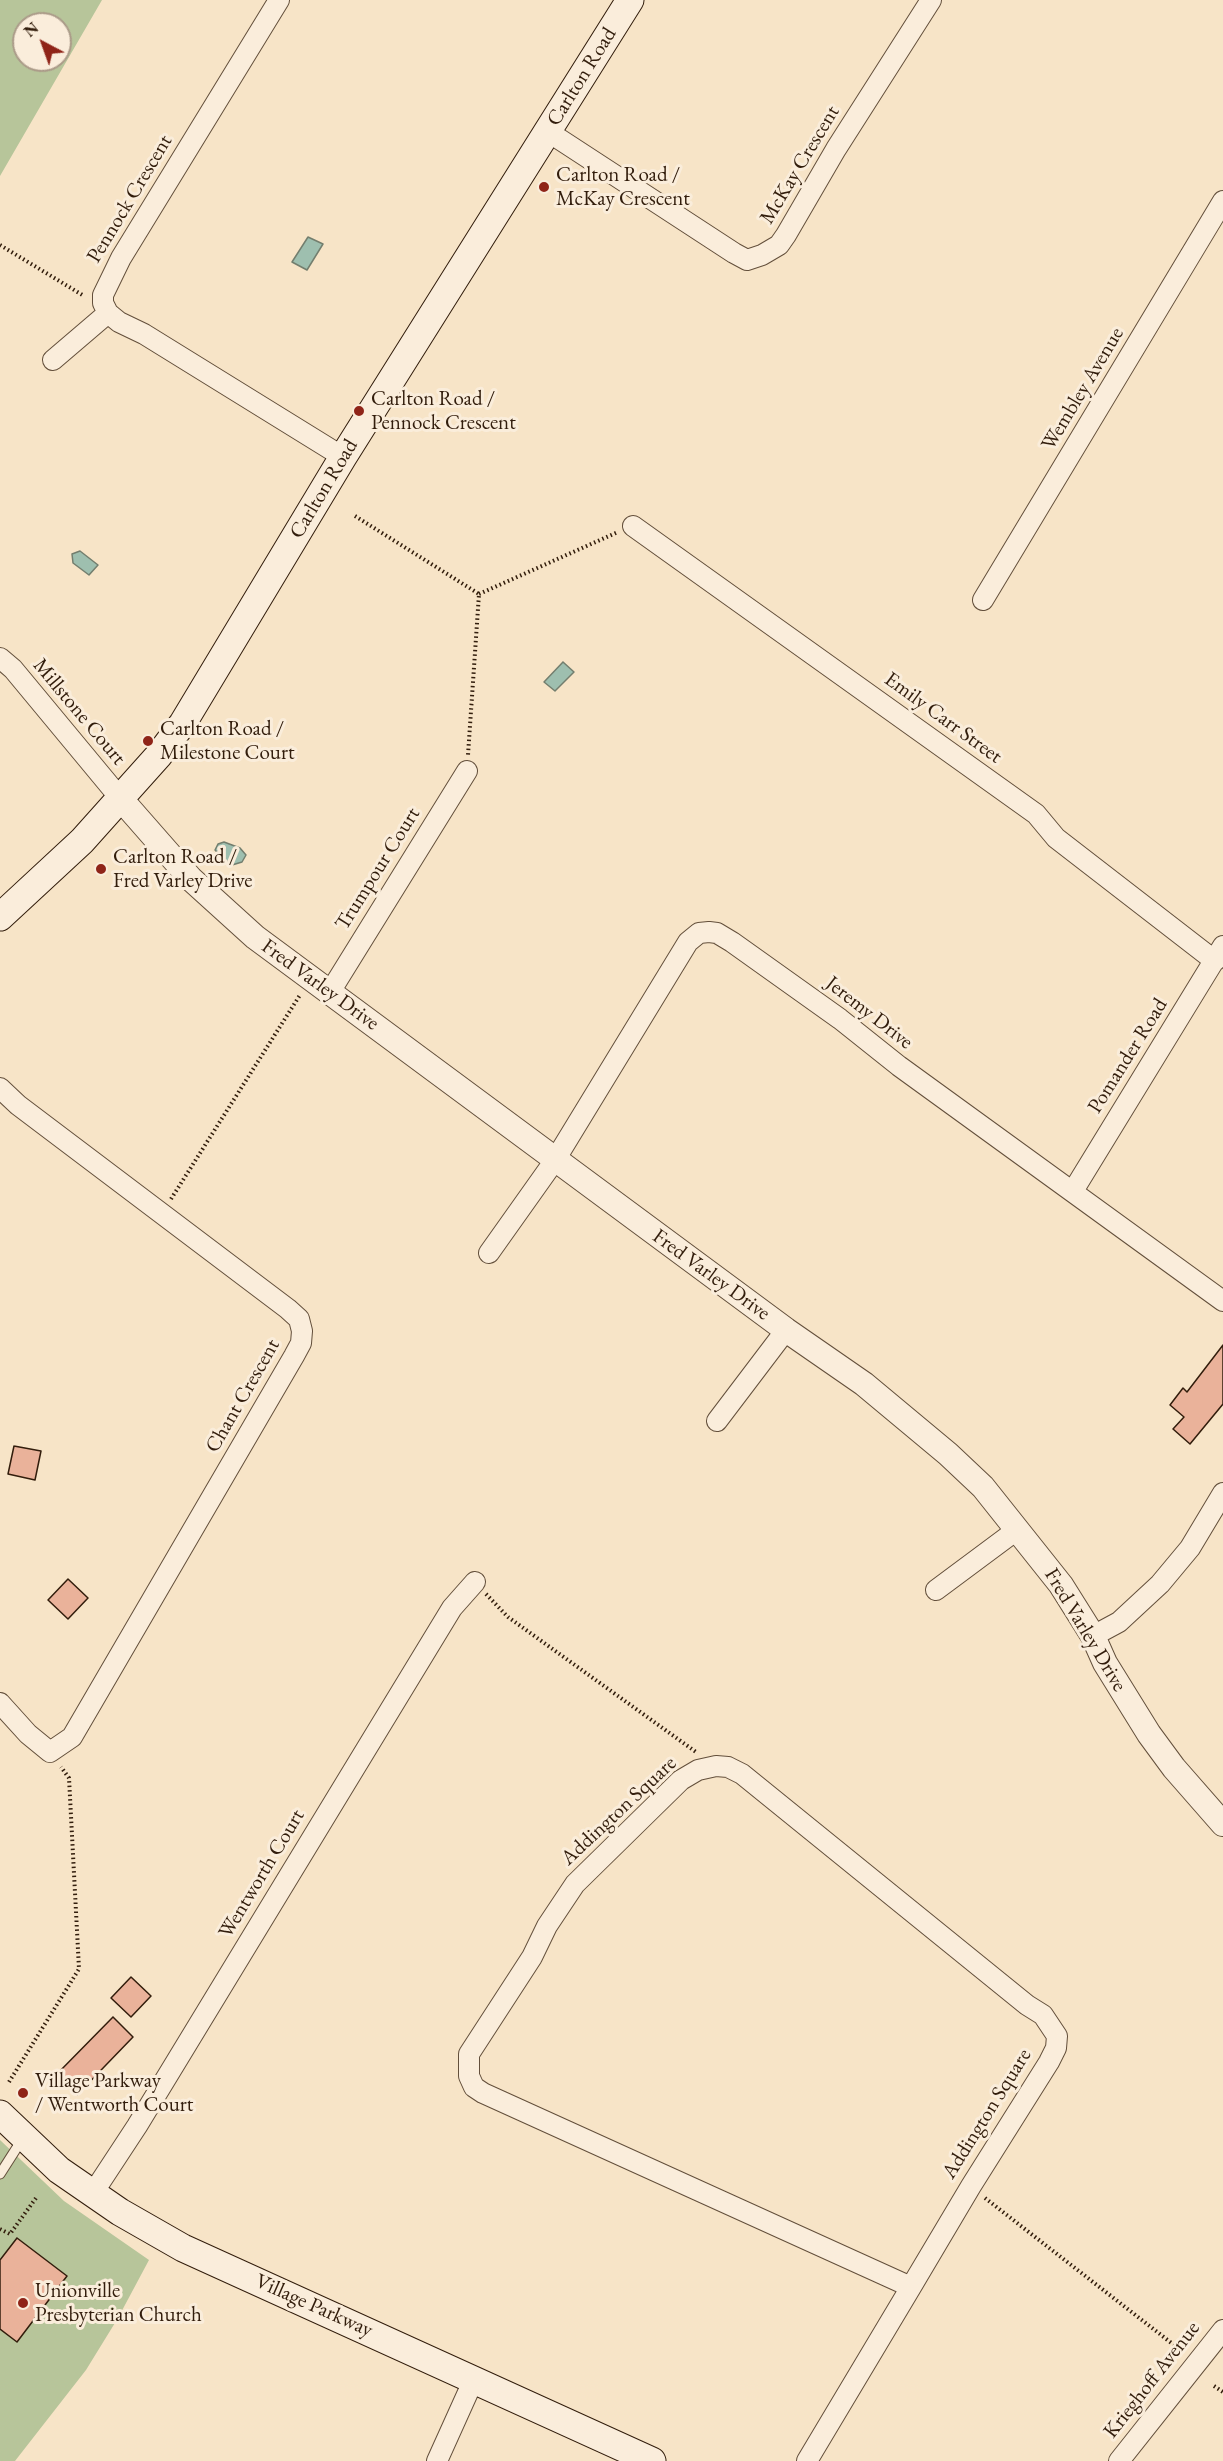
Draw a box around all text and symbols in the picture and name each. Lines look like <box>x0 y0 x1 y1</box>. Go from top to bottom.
north arrow <box>12 12 72 72</box>
text: N <box>19 17 43 42</box>
street label: Carlton Road <box>542 23 622 131</box>
street label: McKay Crescent <box>755 101 845 229</box>
street label: Pennock Crescent <box>82 130 178 268</box>
place label: Carlton Road / McKay Crescent <box>556 162 690 212</box>
marker: Carlton Road / McKay Crescent <box>537 180 551 194</box>
street label: Wembley Avenue <box>1036 323 1130 455</box>
place label: Carlton Road / Pennock Crescent <box>371 386 516 436</box>
marker: Carlton Road / Pennock Crescent <box>352 404 366 418</box>
street label: Carlton Road <box>284 435 364 543</box>
street label: Millstone Court <box>27 654 131 770</box>
street label: Emily Carr Street <box>879 667 1007 769</box>
place label: Carlton Road / Milestone Court <box>160 716 295 766</box>
marker: Carlton Road / Milestone Court <box>141 734 155 748</box>
street label: Trumpour Court <box>330 803 426 935</box>
place label: Carlton Road / Fred Varley Drive <box>113 844 252 894</box>
marker: Carlton Road / Fred Varley Drive <box>94 862 108 876</box>
street label: Fred Varley Drive <box>256 934 384 1036</box>
street label: Jeremy Drive <box>820 971 918 1055</box>
street label: Pomander Road <box>1083 994 1173 1118</box>
street label: Fred Varley Drive <box>647 1224 775 1326</box>
street label: Chant Crescent <box>200 1335 286 1457</box>
street label: Fred Varley Drive <box>1038 1564 1132 1696</box>
street label: Addington Square <box>556 1751 682 1871</box>
street label: Wentworth Court <box>214 1805 310 1943</box>
street label: Addington Square <box>937 2044 1037 2184</box>
place label: Village Parkway / Wentworth Court <box>35 2068 193 2118</box>
marker: Village Parkway / Wentworth Court <box>16 2086 30 2100</box>
street label: Village Parkway <box>251 2269 377 2343</box>
place label: Unionville Presbyterian Church <box>35 2278 202 2328</box>
marker: Unionville Presbyterian Church <box>16 2296 30 2310</box>
street label: Krieghoff Avenue <box>1099 2316 1205 2444</box>

